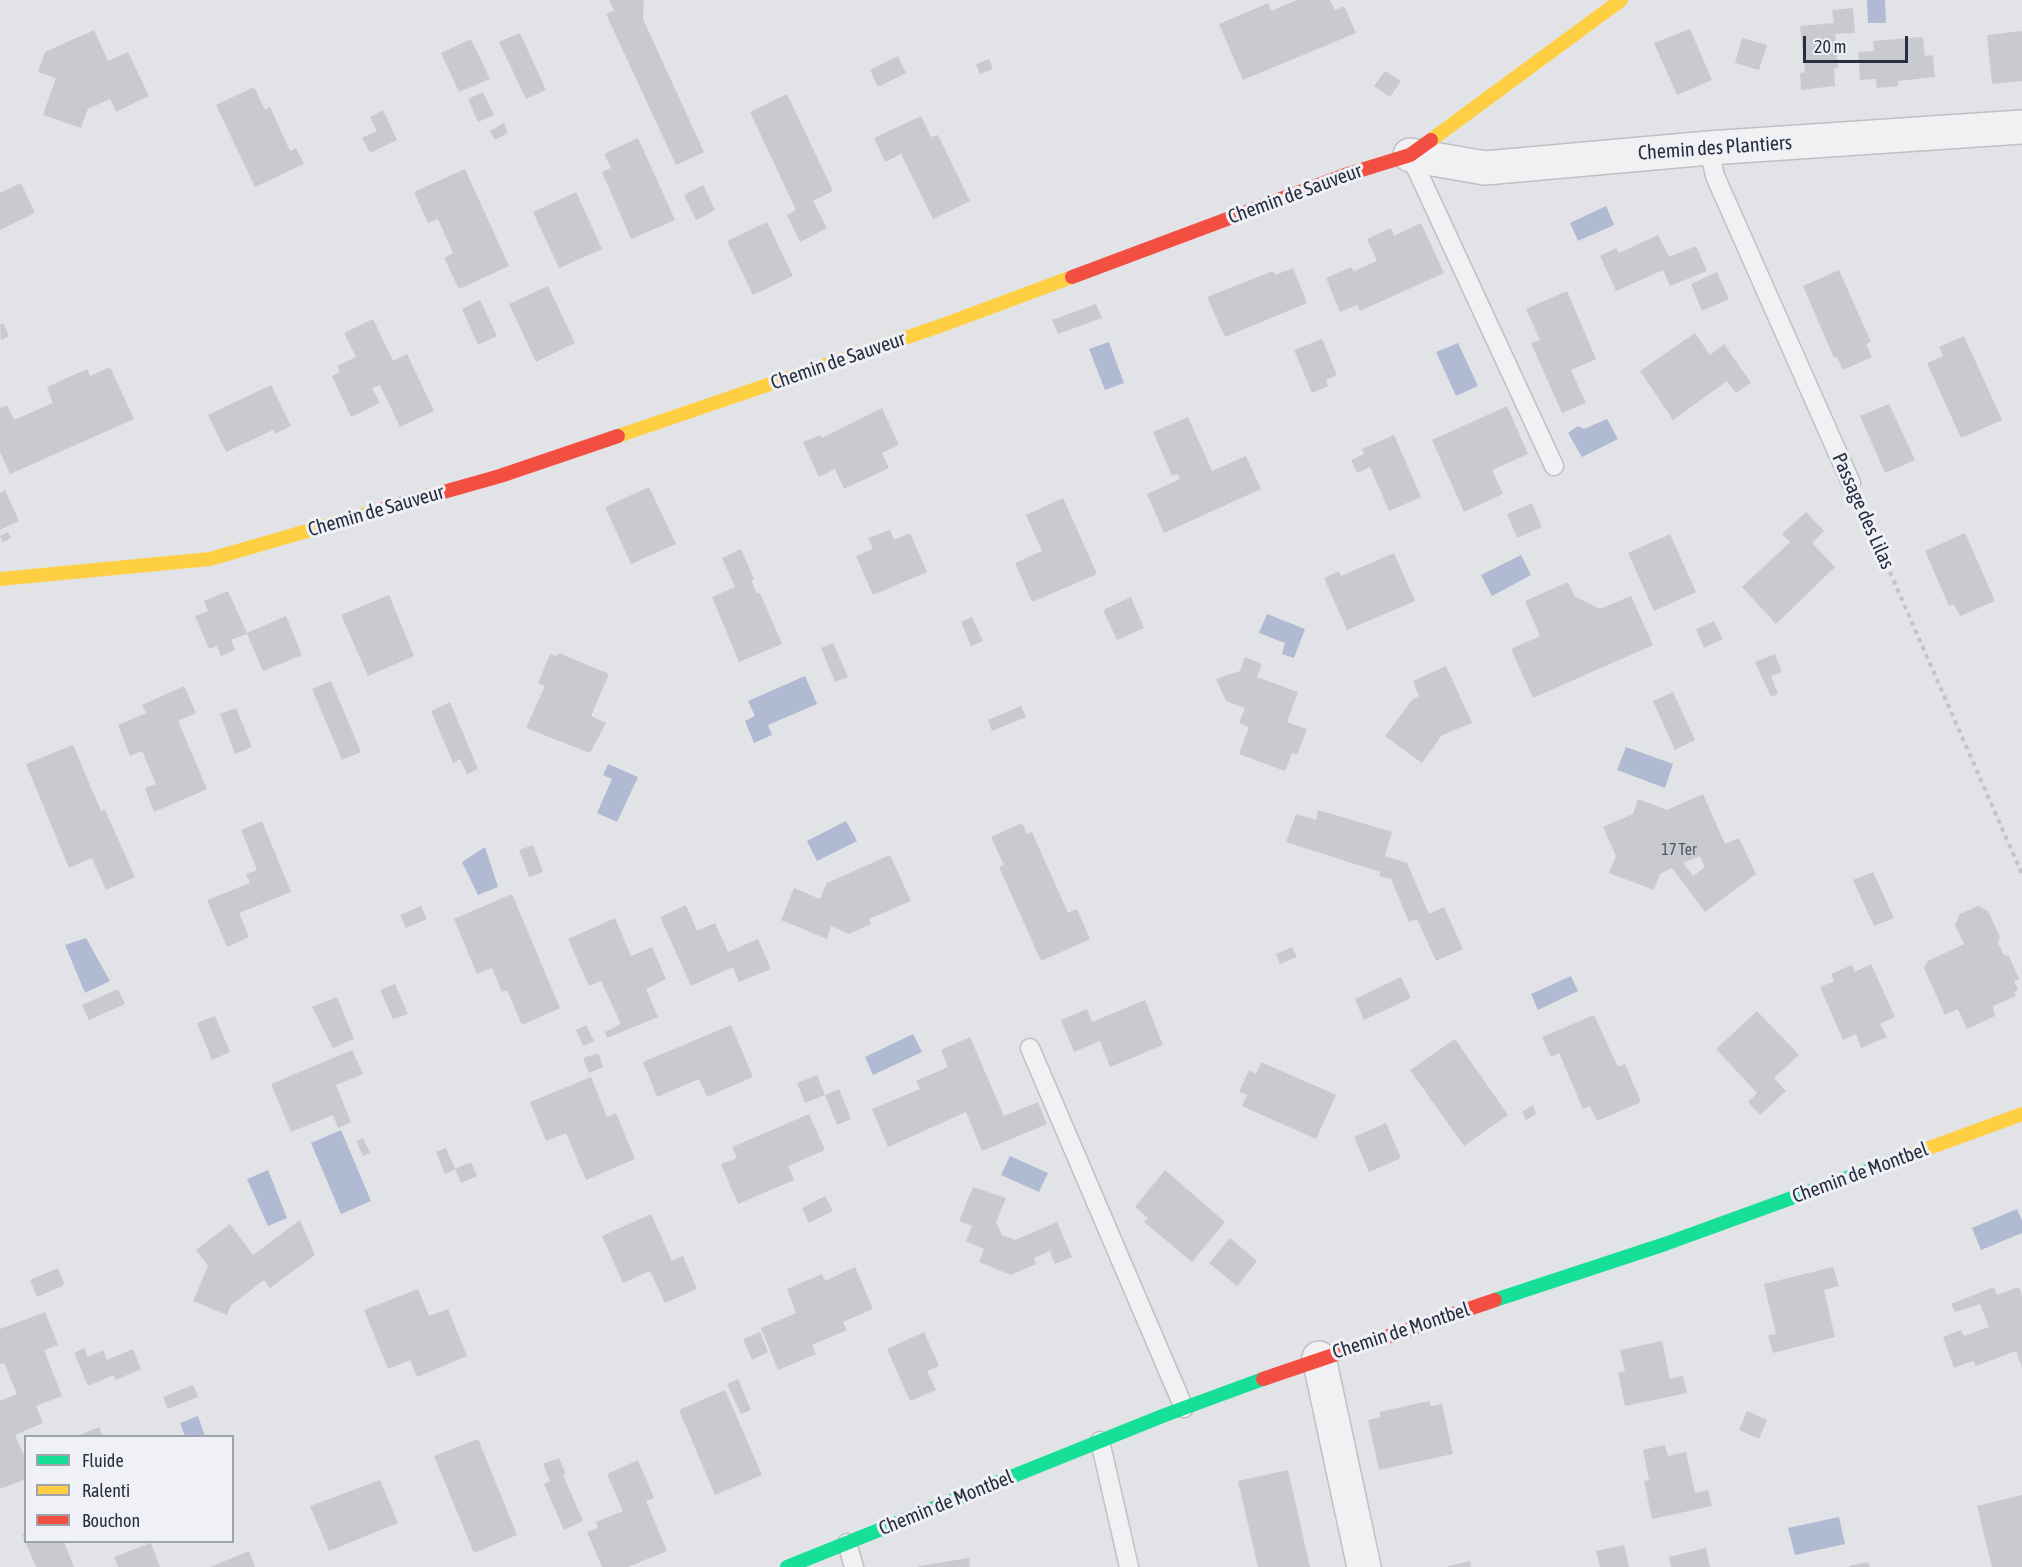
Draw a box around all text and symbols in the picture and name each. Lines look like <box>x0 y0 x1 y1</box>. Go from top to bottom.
scale bar <box>1806 24 1911 62</box>
text: 20 m <box>1814 36 1846 57</box>
street label: Chemin des Plantiers <box>1637 131 1793 165</box>
street label: Chemin de Sauveur <box>1225 159 1365 229</box>
street label: Chemin de Sauveur <box>768 327 908 395</box>
street label: Passage des Lilas <box>1827 449 1899 573</box>
street label: Chemin de Sauveur <box>305 480 447 542</box>
house number: 17 Ter <box>1661 840 1697 860</box>
street label: Chemin de Montbel <box>1789 1137 1931 1209</box>
street label: Chemin de Montbel <box>1329 1298 1473 1364</box>
legend <box>24 1435 234 1543</box>
text: Fluide <box>82 1450 124 1471</box>
street label: Chemin de Montbel <box>875 1465 1017 1541</box>
text: Ralenti <box>82 1480 130 1501</box>
text: Bouchon <box>82 1510 140 1531</box>

